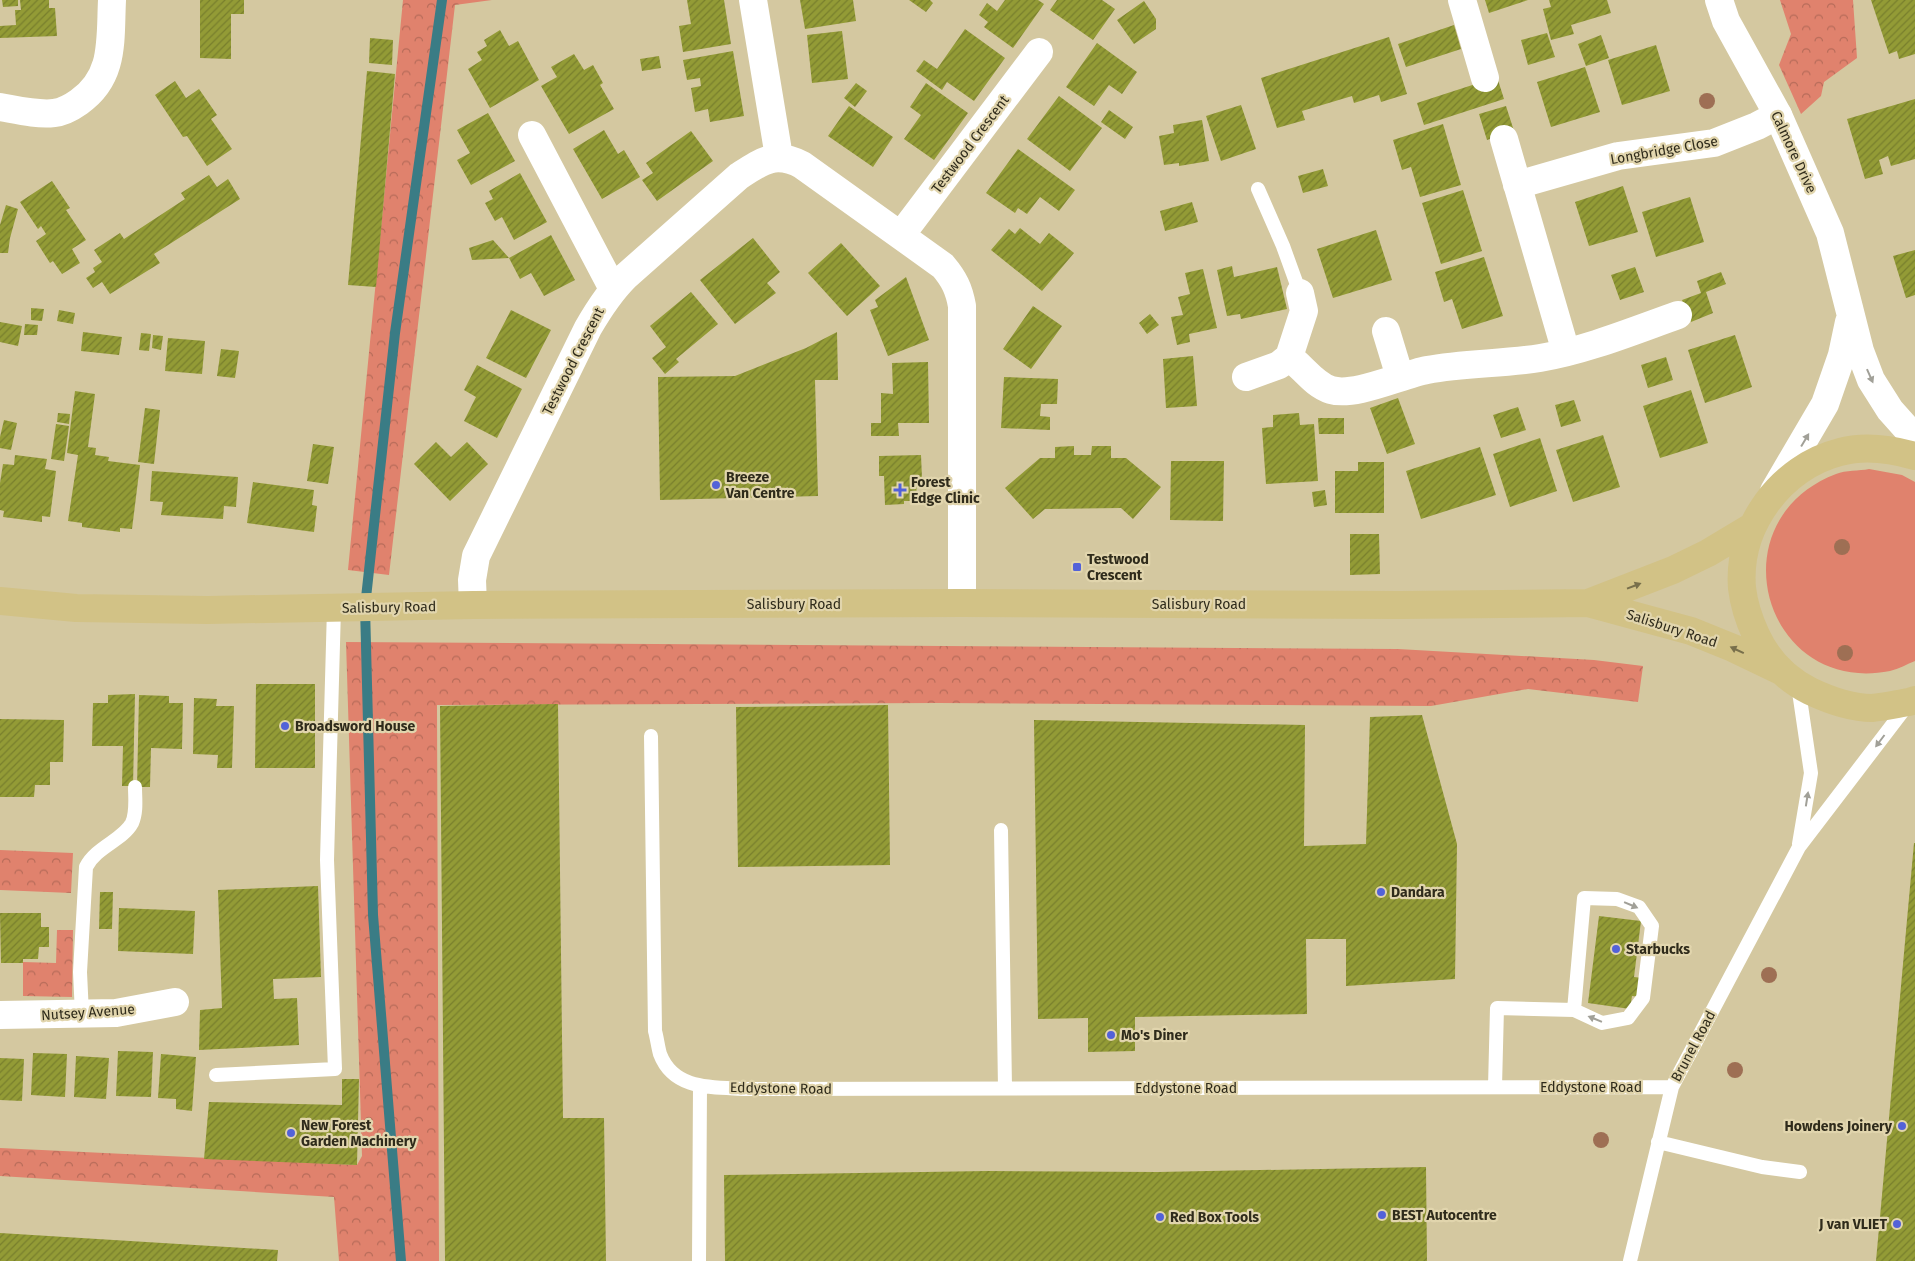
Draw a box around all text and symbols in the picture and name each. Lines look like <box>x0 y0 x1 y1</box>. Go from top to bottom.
street label: Testwood Crescent <box>928 91 1013 197</box>
street label: Calmore Drive <box>1767 108 1820 196</box>
street label: Longbridge Close <box>1609 133 1719 168</box>
street label: Testwood Crescent <box>539 304 608 418</box>
one-way arrow <box>1866 369 1874 383</box>
one-way arrow <box>1800 433 1809 447</box>
place label: Breeze Van Centre <box>725 469 795 502</box>
place label: Forest Edge Clinic <box>911 474 980 507</box>
marker: Breeze Van Centre <box>710 479 722 491</box>
marker: Forest Edge Clinic <box>893 483 907 497</box>
place label: Testwood Crescent <box>1087 551 1149 584</box>
marker: Testwood Crescent <box>1071 561 1083 573</box>
one-way arrow <box>1626 582 1641 589</box>
street label: Salisbury Road <box>747 596 841 613</box>
street label: Salisbury Road <box>1152 596 1246 613</box>
street label: Salisbury Road <box>342 598 436 617</box>
street label: Salisbury Road <box>1624 606 1719 651</box>
one-way arrow <box>1730 646 1744 654</box>
place label: Broadsword House <box>295 718 415 735</box>
marker: Broadsword House <box>279 720 291 732</box>
one-way arrow <box>1874 734 1885 747</box>
one-way arrow <box>1803 791 1811 807</box>
place label: Dandara <box>1391 884 1445 901</box>
marker: Dandara <box>1375 886 1387 898</box>
one-way arrow <box>1624 901 1638 909</box>
place label: Starbucks <box>1626 941 1690 958</box>
marker: Starbucks <box>1610 943 1622 955</box>
street label: Nutsey Avenue <box>41 1001 135 1024</box>
street label: Brunel Road <box>1668 1008 1719 1085</box>
one-way arrow <box>1588 1015 1602 1023</box>
place label: Mo's Diner <box>1121 1027 1188 1044</box>
marker: Mo's Diner <box>1105 1029 1117 1041</box>
street label: Eddystone Road <box>730 1079 832 1098</box>
street label: Eddystone Road <box>1540 1079 1642 1096</box>
street label: Eddystone Road <box>1135 1080 1237 1097</box>
place label: New Forest Garden Machinery <box>301 1117 417 1150</box>
place label: Howdens Joinery <box>1784 1118 1893 1135</box>
marker: Howdens Joinery <box>1896 1120 1908 1132</box>
marker: New Forest Garden Machinery <box>285 1127 297 1139</box>
place label: BEST Autocentre <box>1392 1207 1497 1224</box>
place label: Red Box Tools <box>1170 1209 1259 1226</box>
marker: BEST Autocentre <box>1376 1209 1388 1221</box>
marker: Red Box Tools <box>1154 1211 1166 1223</box>
place label: J van VLIET <box>1818 1216 1887 1233</box>
marker: J van VLIET <box>1891 1218 1903 1230</box>

